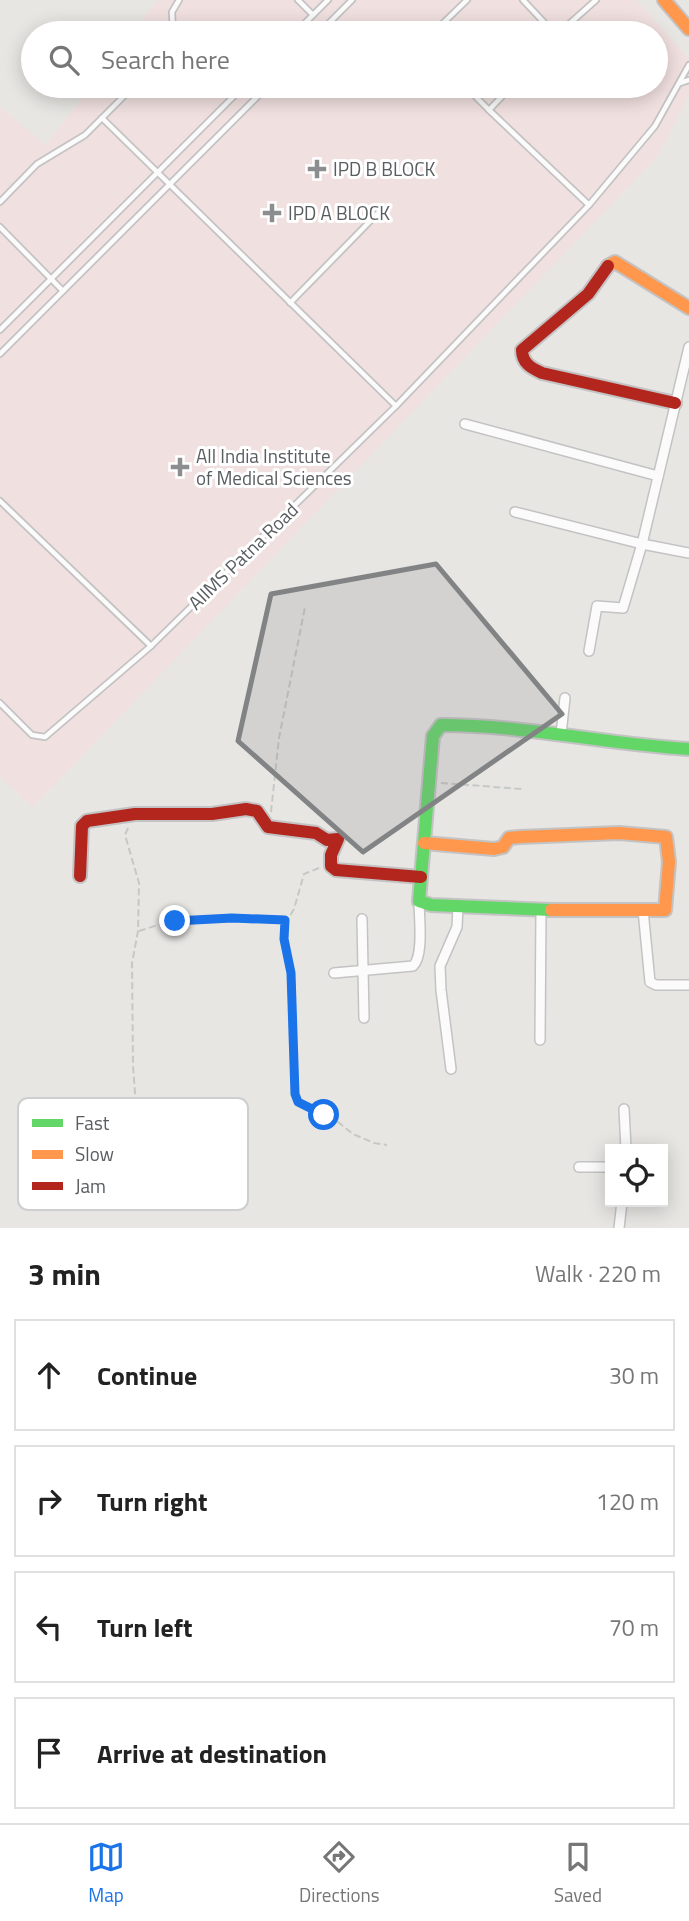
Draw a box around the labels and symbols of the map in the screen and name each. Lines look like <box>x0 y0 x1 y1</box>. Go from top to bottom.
place label: IPD B BLOCK <box>333 154 436 183</box>
marker: IPD B BLOCK <box>307 159 327 179</box>
place label: IPD A BLOCK <box>288 198 390 227</box>
marker: IPD A BLOCK <box>262 203 282 223</box>
place label: All India Institute of Medical Sciences <box>196 441 352 492</box>
marker: All India Institute of Medical Sciences <box>170 457 190 477</box>
street label: AIIMS Patna Road <box>181 495 304 616</box>
route end <box>159 905 190 936</box>
legend <box>18 1098 248 1210</box>
route start <box>308 1099 339 1130</box>
text: Fast <box>75 1108 110 1137</box>
text: Slow <box>75 1139 114 1168</box>
text: Jam <box>75 1171 106 1200</box>

